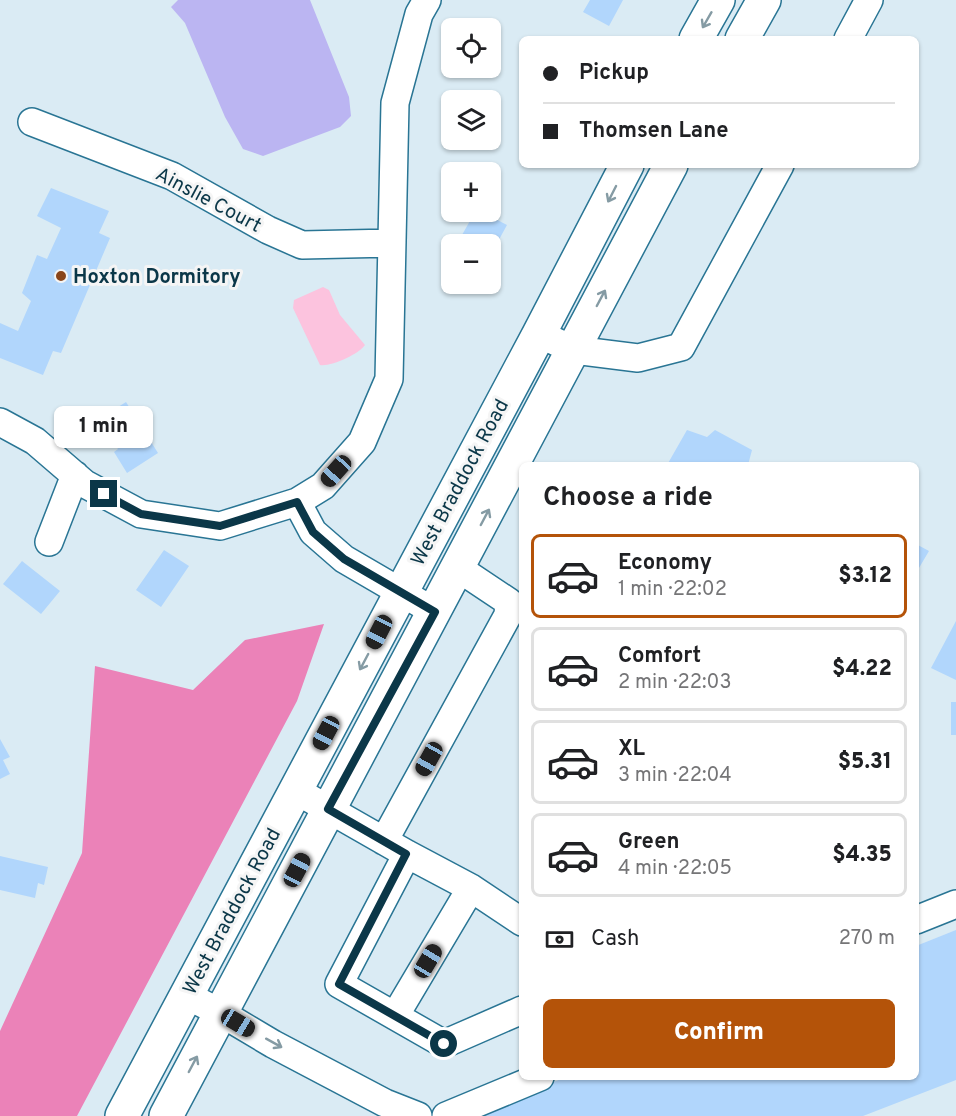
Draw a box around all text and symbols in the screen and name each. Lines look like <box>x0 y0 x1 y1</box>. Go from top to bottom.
one-way arrow <box>701 10 712 28</box>
map controls <box>441 18 501 294</box>
button: locate <box>441 18 501 78</box>
text: Pickup <box>579 60 649 87</box>
button: layers <box>441 90 501 150</box>
text: Thomsen Lane <box>579 118 729 145</box>
street label: Ainslie Court <box>151 162 266 240</box>
button: + <box>441 162 501 222</box>
one-way arrow <box>606 184 617 202</box>
button: − <box>441 234 501 294</box>
place label: Hoxton Dormitory <box>73 265 241 291</box>
marker: Hoxton Dormitory <box>54 269 68 283</box>
one-way arrow <box>596 290 607 308</box>
street label: West Braddock Road <box>406 395 516 571</box>
callout: 1 min <box>54 407 154 449</box>
text: 1 min <box>79 414 128 440</box>
car <box>317 452 355 490</box>
route end <box>90 480 117 507</box>
text: Choose a ride <box>543 481 713 515</box>
one-way arrow <box>479 509 491 526</box>
icon: car <box>546 549 600 603</box>
text: Economy <box>618 550 712 577</box>
text: $3.12 <box>838 563 892 590</box>
text: 1 min · 22:02 <box>618 577 727 603</box>
car <box>363 612 395 652</box>
icon: car <box>546 642 600 696</box>
text: Comfort <box>618 643 701 670</box>
one-way arrow <box>358 652 369 670</box>
text: $4.22 <box>832 656 892 683</box>
text: 2 min · 22:03 <box>618 670 731 696</box>
car <box>310 713 342 753</box>
icon: car <box>546 735 600 789</box>
text: XL <box>618 736 645 763</box>
car <box>412 739 446 779</box>
text: $5.31 <box>838 749 892 776</box>
text: 3 min · 22:04 <box>618 763 732 789</box>
street label: West Braddock Road <box>178 824 288 1000</box>
icon: car <box>546 828 600 882</box>
text: Green <box>618 829 680 856</box>
text: $4.35 <box>832 842 892 869</box>
car <box>281 850 313 890</box>
text: 4 min · 22:05 <box>618 856 732 882</box>
icon: cash <box>543 923 576 956</box>
text: Cash <box>591 926 640 953</box>
text: 270 m <box>839 926 895 952</box>
car <box>411 941 445 981</box>
button: Confirm <box>543 999 895 1068</box>
car <box>218 1006 258 1040</box>
route start <box>430 1030 457 1057</box>
one-way arrow <box>264 1038 282 1049</box>
one-way arrow <box>188 1056 200 1074</box>

